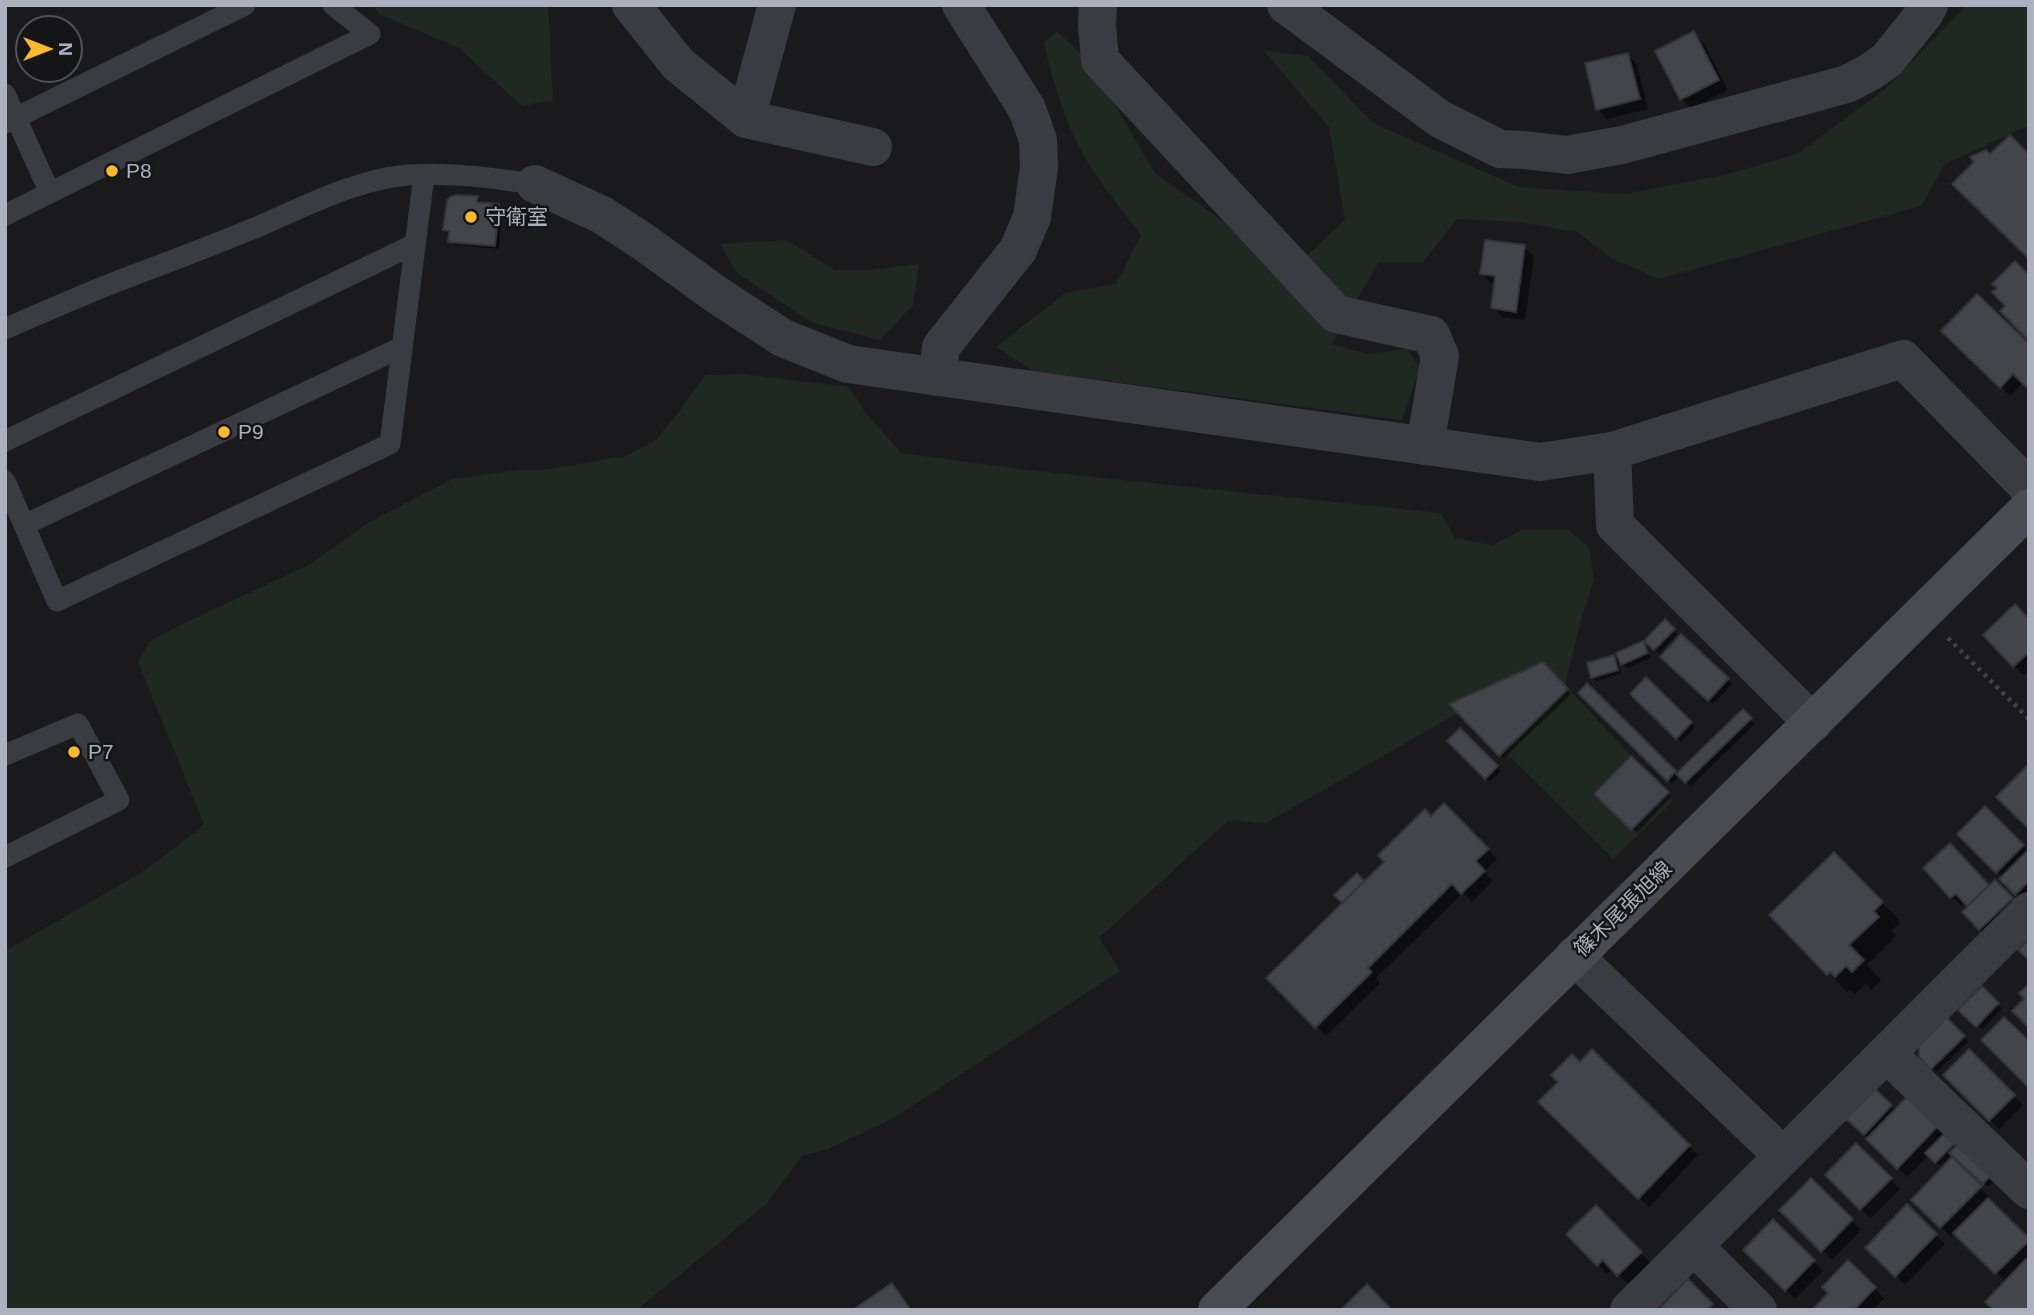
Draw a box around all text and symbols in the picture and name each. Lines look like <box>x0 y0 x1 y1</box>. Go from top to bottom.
north arrow <box>14 14 84 84</box>
text: N <box>55 42 76 56</box>
place label: P8 <box>126 159 152 182</box>
marker: P8 <box>104 163 120 179</box>
place label: 守衛室 <box>485 205 548 228</box>
marker: 守衛室 <box>463 209 479 225</box>
place label: P9 <box>238 420 264 443</box>
marker: P9 <box>216 424 232 440</box>
place label: P7 <box>88 740 114 763</box>
marker: P7 <box>66 744 82 760</box>
street label: 篠木尾張旭線 <box>1569 857 1676 961</box>

